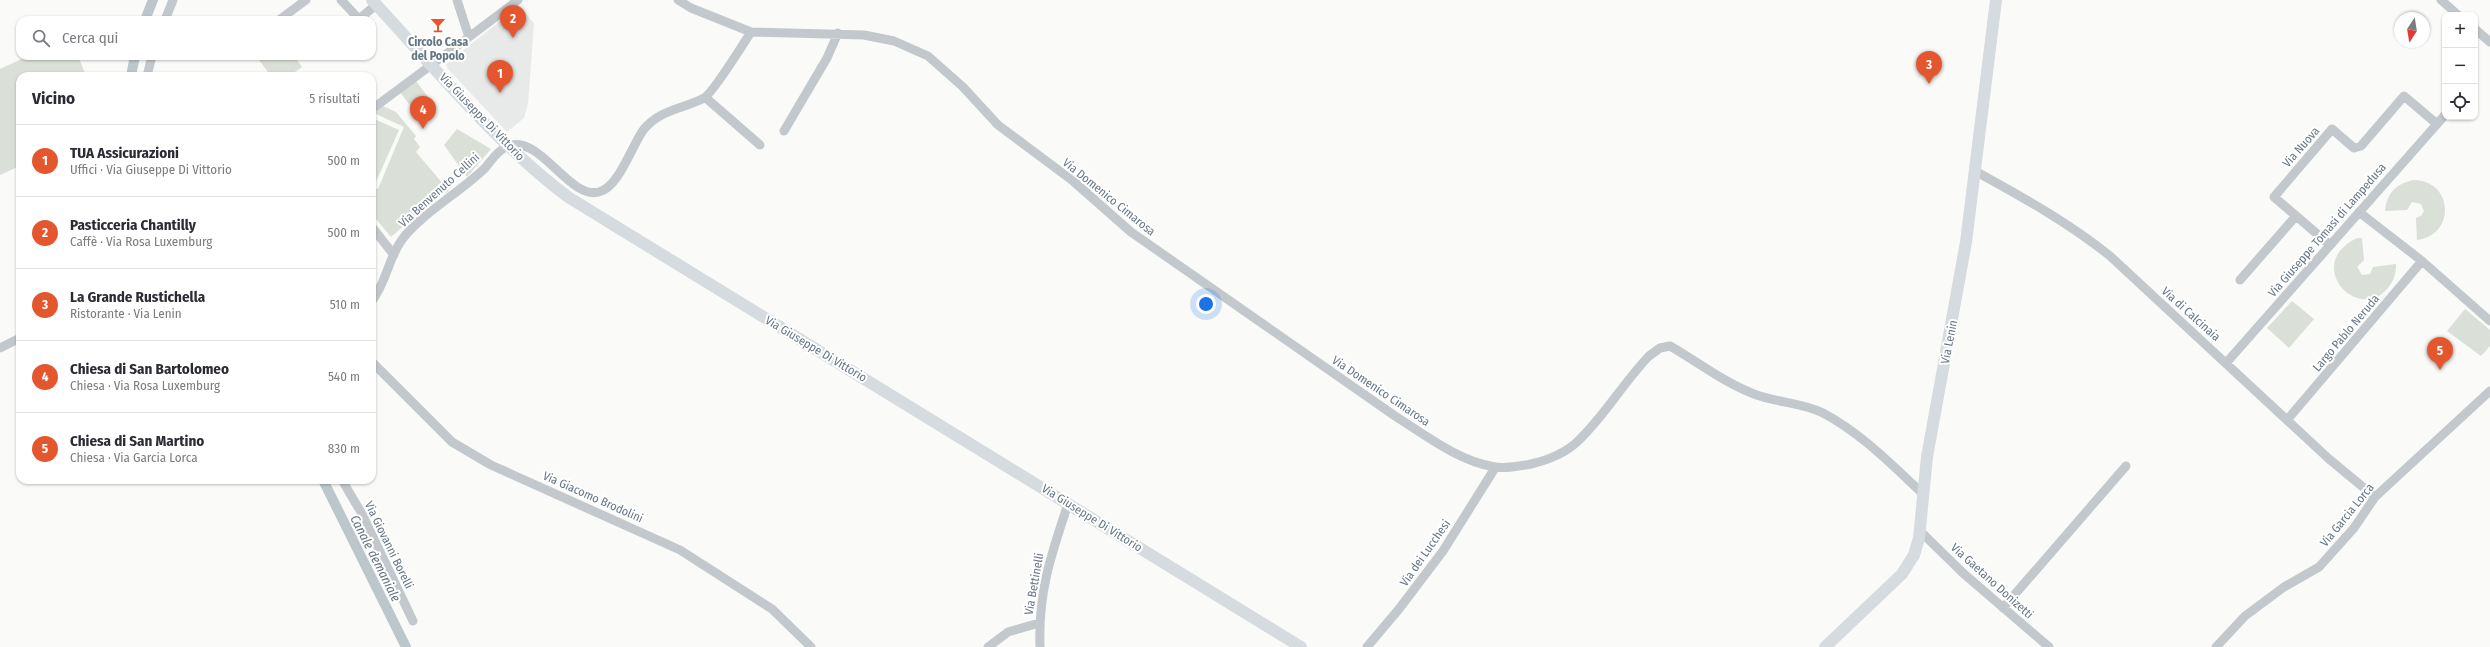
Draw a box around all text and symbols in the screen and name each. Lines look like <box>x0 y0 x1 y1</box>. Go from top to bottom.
pin: 2 <box>500 5 526 38</box>
north arrow <box>2394 12 2430 48</box>
map controls <box>2442 12 2478 120</box>
button: + <box>2442 12 2478 48</box>
search box <box>16 16 376 60</box>
bar icon: Circolo Casa del Popolo <box>429 16 447 34</box>
icon: search <box>30 27 52 49</box>
text: Cerca qui <box>62 29 118 47</box>
place label: Circolo Casa del Popolo <box>408 35 468 63</box>
button: − <box>2442 48 2478 84</box>
pin: 3 <box>1916 51 1942 84</box>
pin: 1 <box>487 60 513 93</box>
street label: Via Giuseppe Di Vittorio <box>437 70 527 164</box>
button: locate <box>2442 84 2478 120</box>
text: Vicino <box>32 88 75 109</box>
text: 5 risultati <box>309 91 360 106</box>
pin: 4 <box>410 96 436 129</box>
street label: Via Nuova <box>2280 124 2322 170</box>
text: TUA Assicurazioni <box>70 144 179 162</box>
street label: Via Benvenuto Cellini <box>396 150 482 230</box>
text: 1 <box>42 153 48 168</box>
text: 500 m <box>327 153 360 168</box>
street label: Via Domenico Cimarosa <box>1060 155 1158 239</box>
street label: Via Giuseppe Tomasi di Lampedusa <box>2265 160 2389 300</box>
text: Uffici · Via Giuseppe Di Vittorio <box>70 162 232 177</box>
text: Pasticceria Chantilly <box>70 216 196 234</box>
text: 2 <box>42 225 48 240</box>
text: 500 m <box>327 225 360 240</box>
text: Caffè · Via Rosa Luxemburg <box>70 234 212 249</box>
street label: Via di Calcinaia <box>2159 284 2223 344</box>
text: La Grande Rustichella <box>70 288 205 306</box>
street label: Largo Pablo Neruda <box>2310 292 2382 374</box>
your location <box>1196 294 1216 314</box>
text: 3 <box>42 297 48 312</box>
text: 510 m <box>330 297 360 312</box>
text: Ristorante · Via Lenin <box>70 306 182 321</box>
street label: Via Giuseppe Di Vittorio <box>763 313 869 385</box>
street label: Via Lenin <box>1938 319 1960 365</box>
pin: 5 <box>2427 337 2453 370</box>
street label: Via Domenico Cimarosa <box>1329 353 1433 429</box>
text: Chiesa di San Bartolomeo <box>70 360 229 378</box>
text: 4 <box>42 369 48 384</box>
text: 540 m <box>328 369 360 384</box>
text: Chiesa · Via Rosa Luxemburg <box>70 378 220 393</box>
text: Chiesa di San Martino <box>70 432 204 450</box>
text: 5 <box>42 441 48 456</box>
text: 830 m <box>328 441 360 456</box>
text: Chiesa · Via Garcia Lorca <box>70 450 198 465</box>
street label: Via Giacomo Brodolini <box>541 469 645 525</box>
street label: Via Garcia Lorca <box>2317 480 2377 549</box>
street label: Via Giuseppe Di Vittorio <box>1039 481 1145 555</box>
street label: Via Giovanni Borelli <box>362 499 416 591</box>
water label: Canale demaniale <box>347 512 404 604</box>
street label: Via dei Lucchesi <box>1397 517 1453 589</box>
street label: Via Gaetano Donizetti <box>1948 540 2036 622</box>
street label: Via Bettinelli <box>1022 552 1046 616</box>

